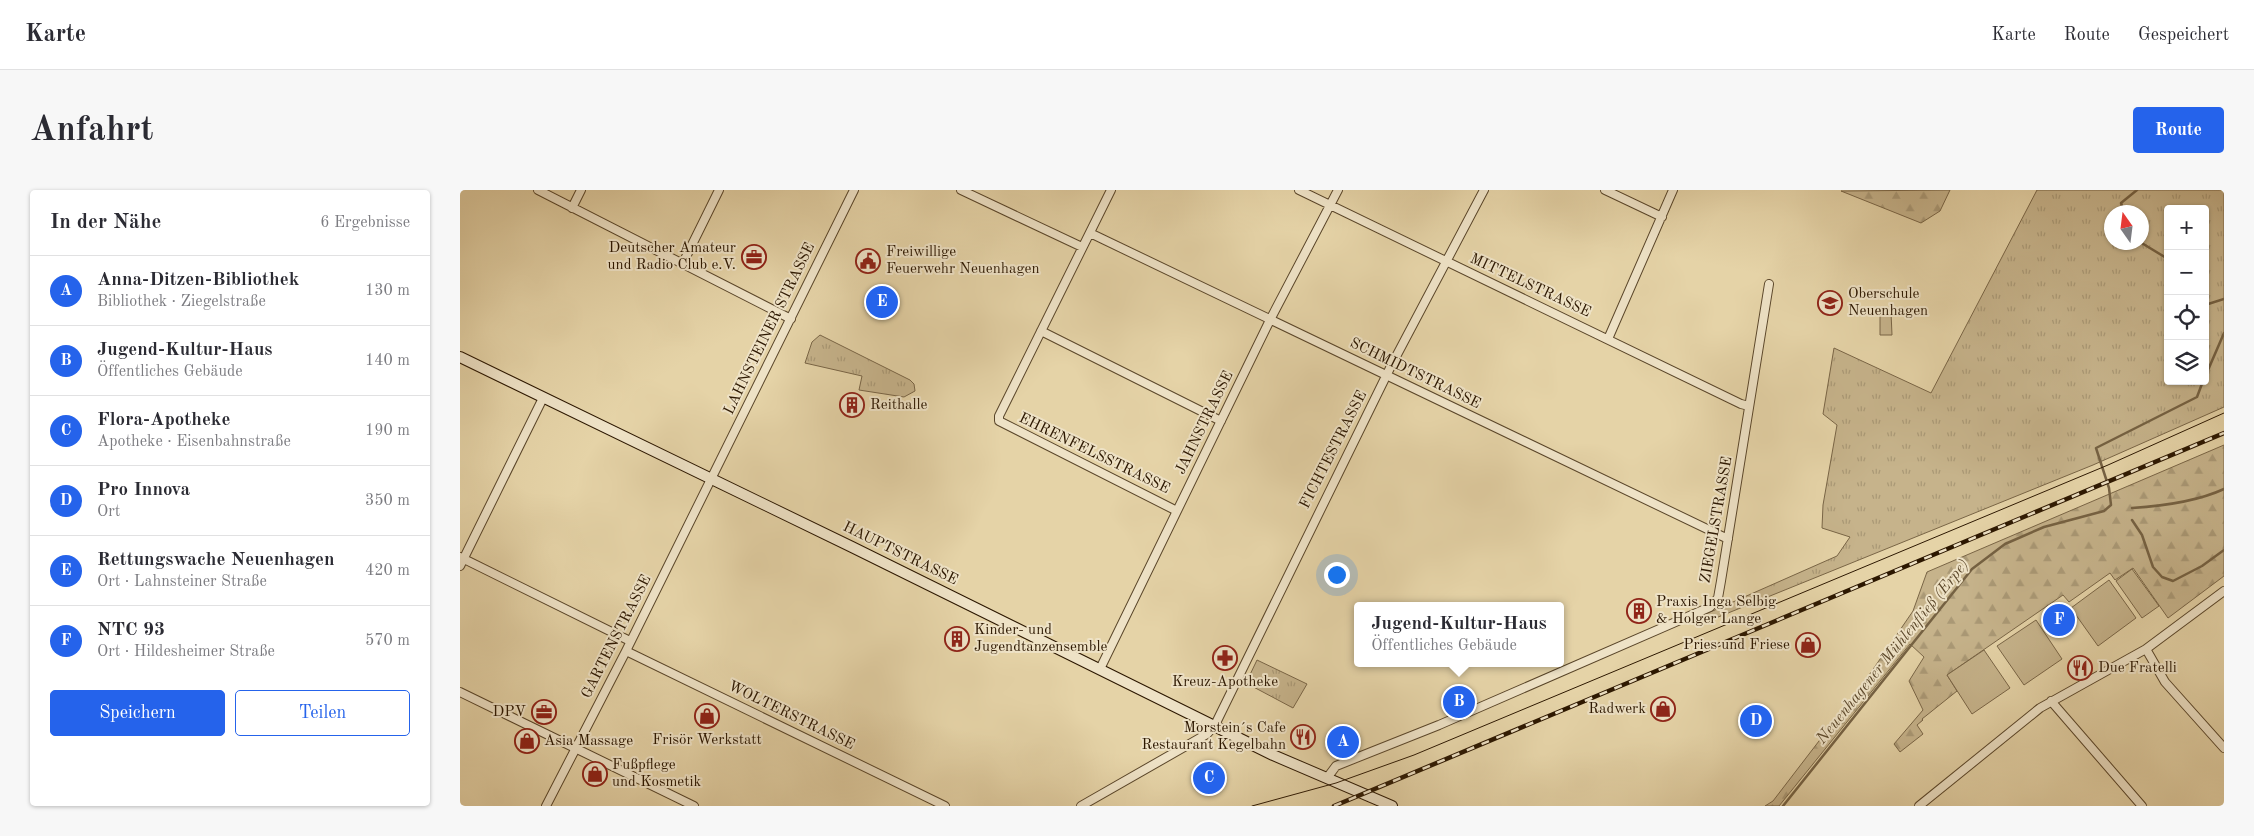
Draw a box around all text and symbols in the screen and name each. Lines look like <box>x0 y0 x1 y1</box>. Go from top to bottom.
text: Karte <box>25 23 86 47</box>
text: Karte <box>1991 26 2036 44</box>
text: Route <box>2064 26 2110 44</box>
text: Gespeichert <box>2138 26 2229 44</box>
button: Route <box>2133 107 2224 153</box>
text: Anfahrt <box>30 113 153 148</box>
north arrow <box>2104 205 2149 250</box>
map controls <box>2164 205 2209 385</box>
button: + <box>2164 205 2209 250</box>
text: In der Nähe <box>50 212 161 233</box>
text: 6 Ergebnisse <box>320 215 410 231</box>
place label: Deutscher Amateur und Radio Club e.V. <box>608 241 736 273</box>
street label: LAHNSTEINER STRASSE <box>722 241 818 417</box>
office icon: Deutscher Amateur und Radio Club e.V. <box>741 244 767 270</box>
place label: Freiwillige Feuerwehr Neuenhagen <box>886 245 1039 277</box>
public building icon: Freiwillige Feuerwehr Neuenhagen <box>855 248 881 274</box>
button: − <box>2164 250 2209 295</box>
street label: MITTELSTRASSE <box>1467 251 1593 321</box>
text: Anna-Ditzen-Bibliothek <box>97 271 299 290</box>
text: A <box>60 283 72 299</box>
text: 130 m <box>365 283 410 299</box>
pin: E <box>866 283 898 321</box>
place label: Oberschule Neuenhagen <box>1848 287 1928 319</box>
school or university icon: Oberschule Neuenhagen <box>1817 290 1843 316</box>
text: Bibliothek · Ziegelstraße <box>97 294 266 310</box>
button: locate <box>2164 295 2209 340</box>
street label: SCHMIDTSTRASSE <box>1347 336 1483 412</box>
button: layers <box>2164 340 2209 385</box>
text: Jugend-Kultur-Haus <box>97 341 273 360</box>
text: B <box>60 353 72 369</box>
text: 140 m <box>365 353 410 369</box>
text: Öffentliches Gebäude <box>97 364 243 380</box>
street label: JAHNSTRASSE <box>1173 369 1237 477</box>
street label: FICHTESTRASSE <box>1298 389 1370 511</box>
building icon: Reithalle <box>839 392 865 418</box>
place label: Reithalle <box>870 398 928 413</box>
text: Flora-Apotheke <box>97 411 230 430</box>
street label: EHRENFELSSTRASSE <box>1016 411 1172 497</box>
text: C <box>61 423 71 439</box>
text: 190 m <box>365 423 410 439</box>
text: Apotheke · Eisenbahnstraße <box>97 434 291 450</box>
street label: ZIEGELSTRASSE <box>1698 455 1736 585</box>
text: Pro Innova <box>97 481 190 500</box>
text: D <box>60 493 72 509</box>
text: 350 m <box>365 493 410 509</box>
text: Ort <box>97 504 120 520</box>
street label: HAUPTSTRASSE <box>840 520 960 588</box>
text: Rettungswache Neuenhagen <box>97 551 335 570</box>
water label: Neuenhagener Mühlenfließ (Erpe) <box>1813 557 1972 748</box>
your location <box>1324 562 1350 588</box>
text: E <box>60 563 72 579</box>
text: 420 m <box>365 563 410 579</box>
street label: GARTENSTRASSE <box>579 573 655 701</box>
text: Ort · Lahnsteiner Straße <box>97 574 267 590</box>
place label: Praxis Inga Selbig & Holger Lange <box>1656 595 1776 627</box>
building icon: Praxis Inga Selbig & Holger Lange <box>1626 598 1652 624</box>
pin: F <box>2043 601 2075 639</box>
popup <box>1354 602 1564 667</box>
text: Jugend-Kultur-Haus <box>1371 615 1547 634</box>
text: NTC 93 <box>97 621 165 640</box>
place label: Kinder- und Jugendtanzensemble <box>974 623 1107 655</box>
building icon: Kinder- und Jugendtanzensemble <box>944 626 970 652</box>
shop icon: Pries und Friese <box>1795 632 1821 658</box>
text: F <box>61 633 71 649</box>
text: 570 m <box>365 633 410 649</box>
text: Öffentliches Gebäude <box>1371 638 1517 654</box>
place label: Pries und Friese <box>1683 638 1790 653</box>
text: Ort · Hildesheimer Straße <box>97 644 275 660</box>
pharmacy icon: Kreuz-Apotheke <box>1212 645 1238 671</box>
restaurant icon: Due Fratelli <box>2067 655 2093 681</box>
place label: Due Fratelli <box>2098 661 2177 676</box>
place label: Kreuz-Apotheke <box>1172 675 1278 690</box>
street label: WOLTERSTRASSE <box>725 679 857 753</box>
pin: B <box>1443 683 1475 721</box>
button: Speichern <box>50 690 225 736</box>
button: Teilen <box>235 690 410 736</box>
shop icon: Radwerk <box>1650 696 1676 722</box>
office icon: DPV <box>531 699 557 725</box>
place label: Radwerk <box>1588 702 1646 717</box>
pin: D <box>1740 702 1772 740</box>
shop icon: Frisör Werkstatt <box>694 703 720 729</box>
place label: DPV <box>493 705 526 720</box>
place label: Morstein´s Cafe Restaurant Kegelbahn <box>1141 721 1286 753</box>
pin: A <box>1327 723 1359 761</box>
restaurant icon: Morstein´s Cafe Restaurant Kegelbahn <box>1290 724 1316 750</box>
shop icon: Asia Massage <box>514 728 540 754</box>
place label: Frisör Werkstatt <box>652 733 762 748</box>
place label: Asia Massage <box>544 734 633 749</box>
place label: Fußpflege und Kosmetik <box>612 758 702 790</box>
pin: C <box>1193 759 1225 797</box>
shop icon: Fußpflege und Kosmetik <box>582 761 608 787</box>

